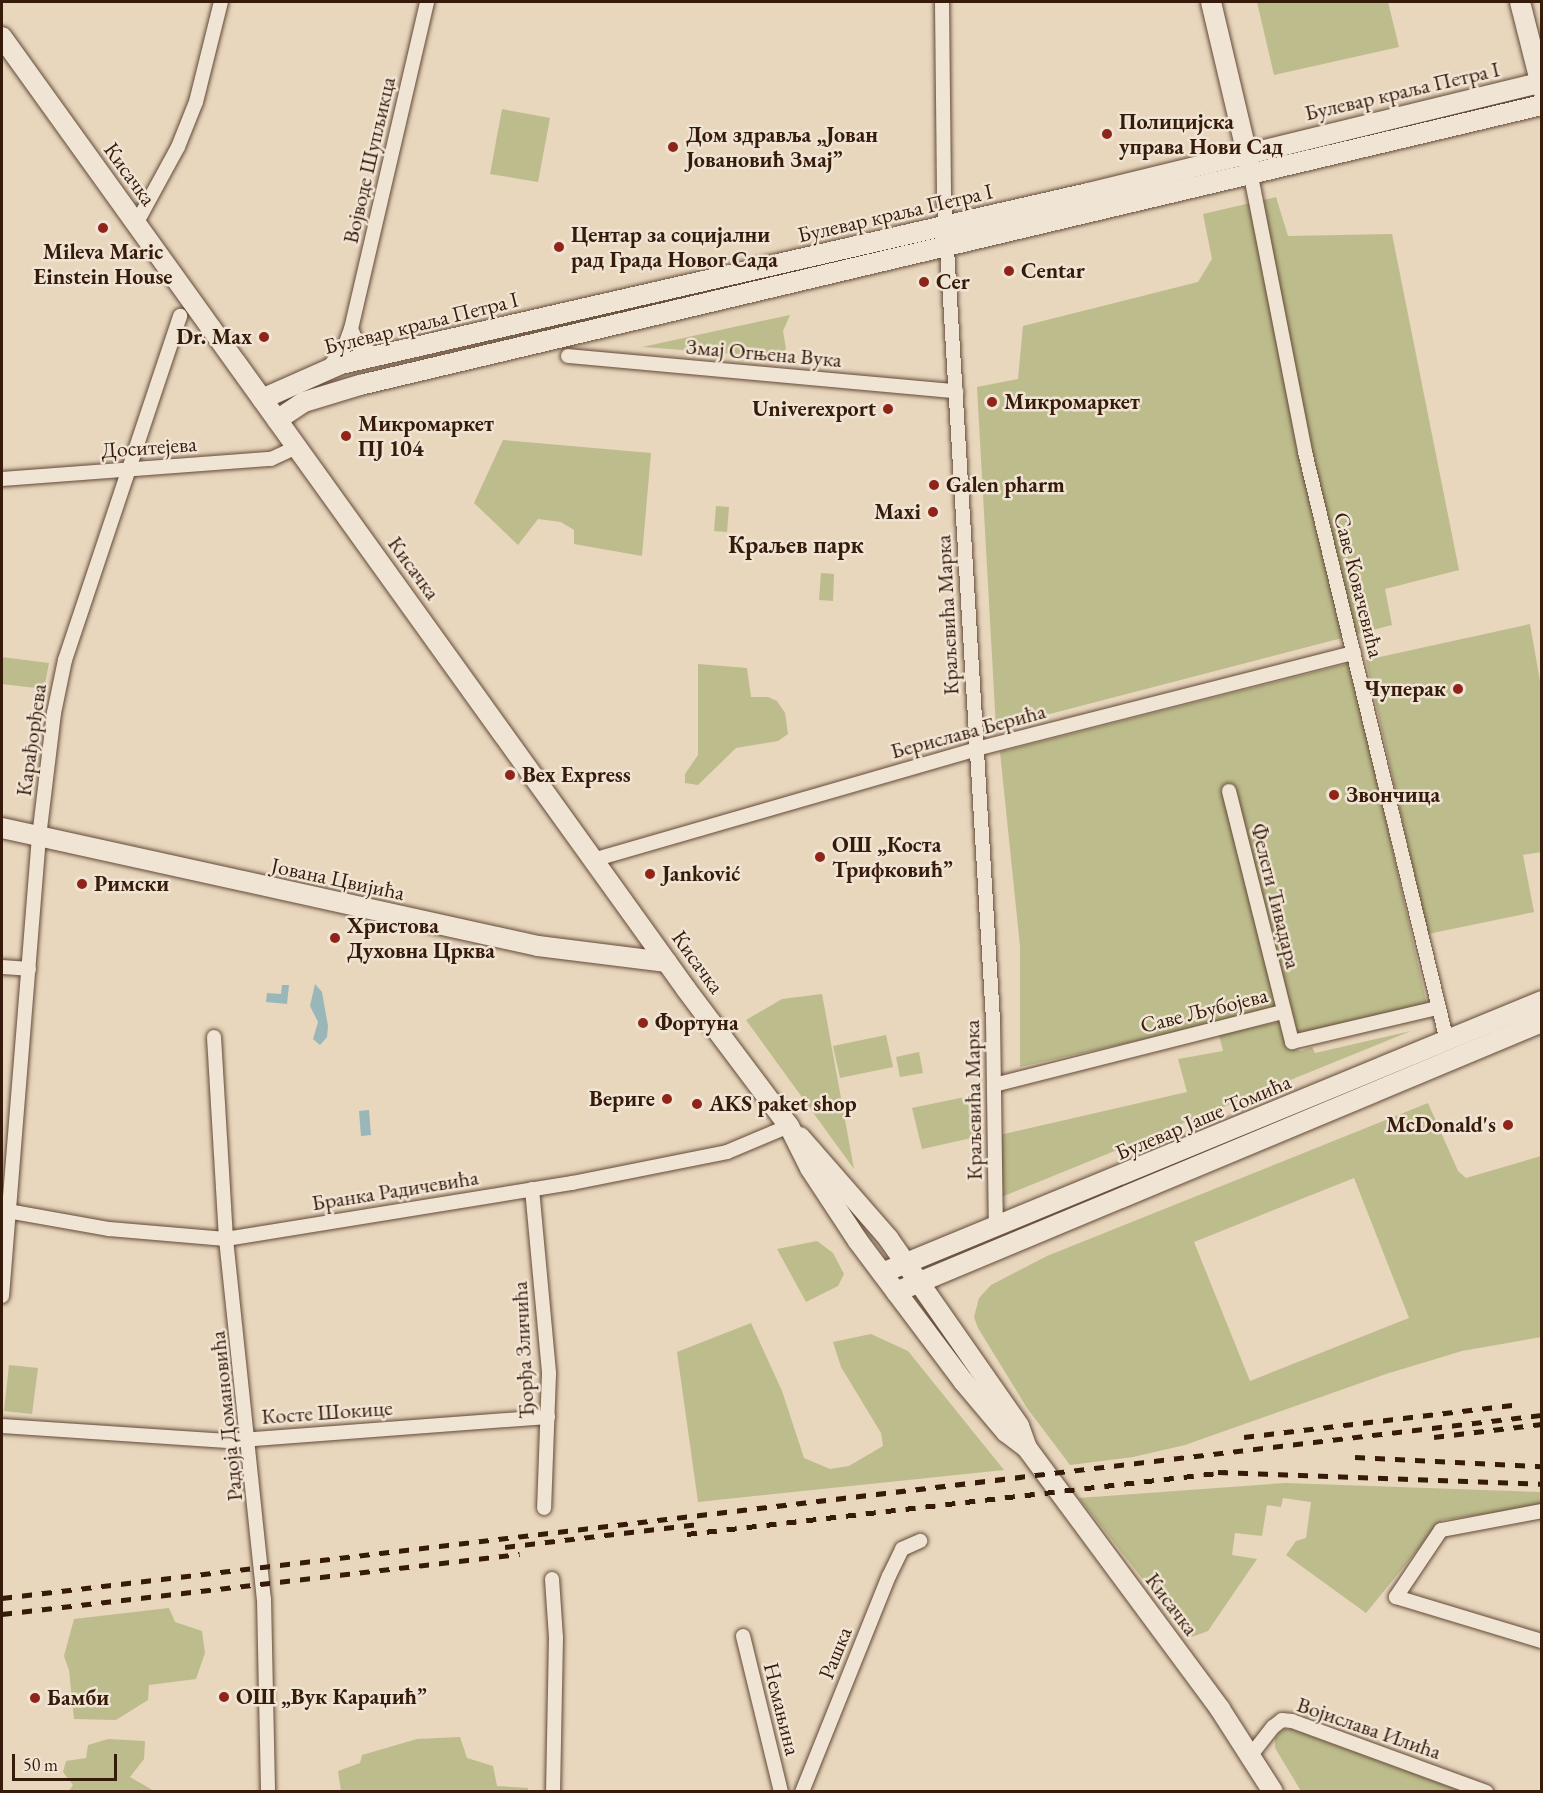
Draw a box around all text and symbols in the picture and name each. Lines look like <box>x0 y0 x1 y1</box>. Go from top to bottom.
street label: Булевар краља Петра I <box>1302 56 1502 126</box>
street label: Војводе Шупљикца <box>337 74 401 246</box>
place label: Полицијска управа Нови Сад <box>1119 108 1283 160</box>
place label: Дом здравља „Јован Јовановић Змај” <box>686 121 878 172</box>
marker: Полицијска управа Нови Сад <box>1100 127 1114 141</box>
street label: Кисачка <box>98 137 162 211</box>
marker: Дом здравља „Јован Јовановић Змај” <box>664 138 682 156</box>
street label: Булевар краља Петра I <box>795 178 995 248</box>
marker: Mileva Maric Einstein House <box>96 221 110 235</box>
place label: Центар за социјални рад Града Новог Сада <box>571 221 778 272</box>
place label: Mileva Maric Einstein House <box>34 238 172 290</box>
marker: Центар за социјални рад Града Новог Сада <box>552 240 566 254</box>
place label: Centar <box>1021 258 1085 284</box>
marker: Centar <box>1002 264 1016 278</box>
place label: Cer <box>936 269 970 295</box>
marker: Cer <box>917 275 931 289</box>
street label: Булевар краља Петра I <box>321 286 521 360</box>
place label: Dr. Max <box>176 324 252 350</box>
marker: Dr. Max <box>257 330 271 344</box>
street label: Змај Огњена Вука <box>685 333 843 373</box>
place label: Микромаркет <box>1004 389 1140 415</box>
marker: Микромаркет <box>985 395 999 409</box>
place label: Univerexport <box>752 396 876 422</box>
marker: Univerexport <box>881 402 895 416</box>
place label: Микромаркет ПЈ 104 <box>358 410 494 462</box>
marker: Микромаркет ПЈ 104 <box>339 429 353 443</box>
street label: Доситејева <box>100 430 198 464</box>
place label: Galen pharm <box>946 472 1065 498</box>
marker: Galen pharm <box>927 478 941 492</box>
place label: Maxi <box>874 499 921 525</box>
marker: Maxi <box>926 505 940 519</box>
street label: Саве Ковачевића <box>1328 510 1390 660</box>
street label: Кисачка <box>382 531 446 605</box>
district label: Краљев парк <box>728 531 864 559</box>
street label: Краљевића Марка <box>930 534 964 696</box>
place label: Чуперак <box>1364 676 1446 702</box>
street label: Карађорђева <box>10 682 52 798</box>
marker: Чуперак <box>1451 682 1465 696</box>
street label: Берислава Берића <box>888 698 1048 764</box>
place label: Bex Express <box>522 762 631 788</box>
marker: Bex Express <box>503 768 517 782</box>
place label: Звончица <box>1346 782 1440 808</box>
marker: Звончица <box>1327 788 1341 802</box>
street label: Фелеги Тивадара <box>1245 820 1307 972</box>
place label: ОШ „Коста Трифковић” <box>832 831 953 882</box>
marker: ОШ „Коста Трифковић” <box>813 850 827 864</box>
street label: Јована Цвијића <box>269 852 407 906</box>
place label: Janković <box>662 861 740 887</box>
marker: Janković <box>643 867 657 881</box>
place label: Римски <box>94 871 169 897</box>
marker: Римски <box>75 877 89 891</box>
place label: Христова Духовна Црква <box>347 912 495 963</box>
street label: Кисачка <box>666 925 730 999</box>
marker: Христова Духовна Црква <box>328 931 342 945</box>
street label: Саве Љубојева <box>1138 981 1270 1039</box>
place label: Фортуна <box>655 1010 739 1036</box>
marker: Фортуна <box>636 1016 650 1030</box>
street label: Краљевића Марка <box>958 1019 988 1181</box>
street label: Булевар Јаше Томића <box>1111 1068 1295 1166</box>
place label: Вериге <box>589 1086 655 1112</box>
place label: AKS paket shop <box>709 1091 857 1117</box>
marker: Вериге <box>660 1092 674 1106</box>
marker: AKS paket shop <box>690 1097 704 1111</box>
place label: McDonald's <box>1386 1112 1496 1138</box>
marker: McDonald's <box>1501 1118 1515 1132</box>
street label: Бранка Радичевића <box>310 1164 480 1216</box>
street label: Ђорђа Зличића <box>506 1281 540 1419</box>
street label: Радоја Домановића <box>204 1330 248 1502</box>
street label: Косте Шокице <box>260 1394 394 1430</box>
street label: Кисачка <box>1140 1567 1204 1641</box>
street label: Рашка <box>813 1623 857 1683</box>
street label: Немањина <box>758 1660 806 1758</box>
place label: ОШ „Вук Караџић” <box>236 1684 427 1710</box>
place label: Бамби <box>47 1685 109 1711</box>
marker: ОШ „Вук Караџић” <box>217 1690 231 1704</box>
marker: Бамби <box>28 1691 42 1705</box>
street label: Војислава Илића <box>1293 1691 1445 1765</box>
scale bar <box>15 1742 120 1780</box>
text: 50 m <box>23 1753 58 1776</box>

